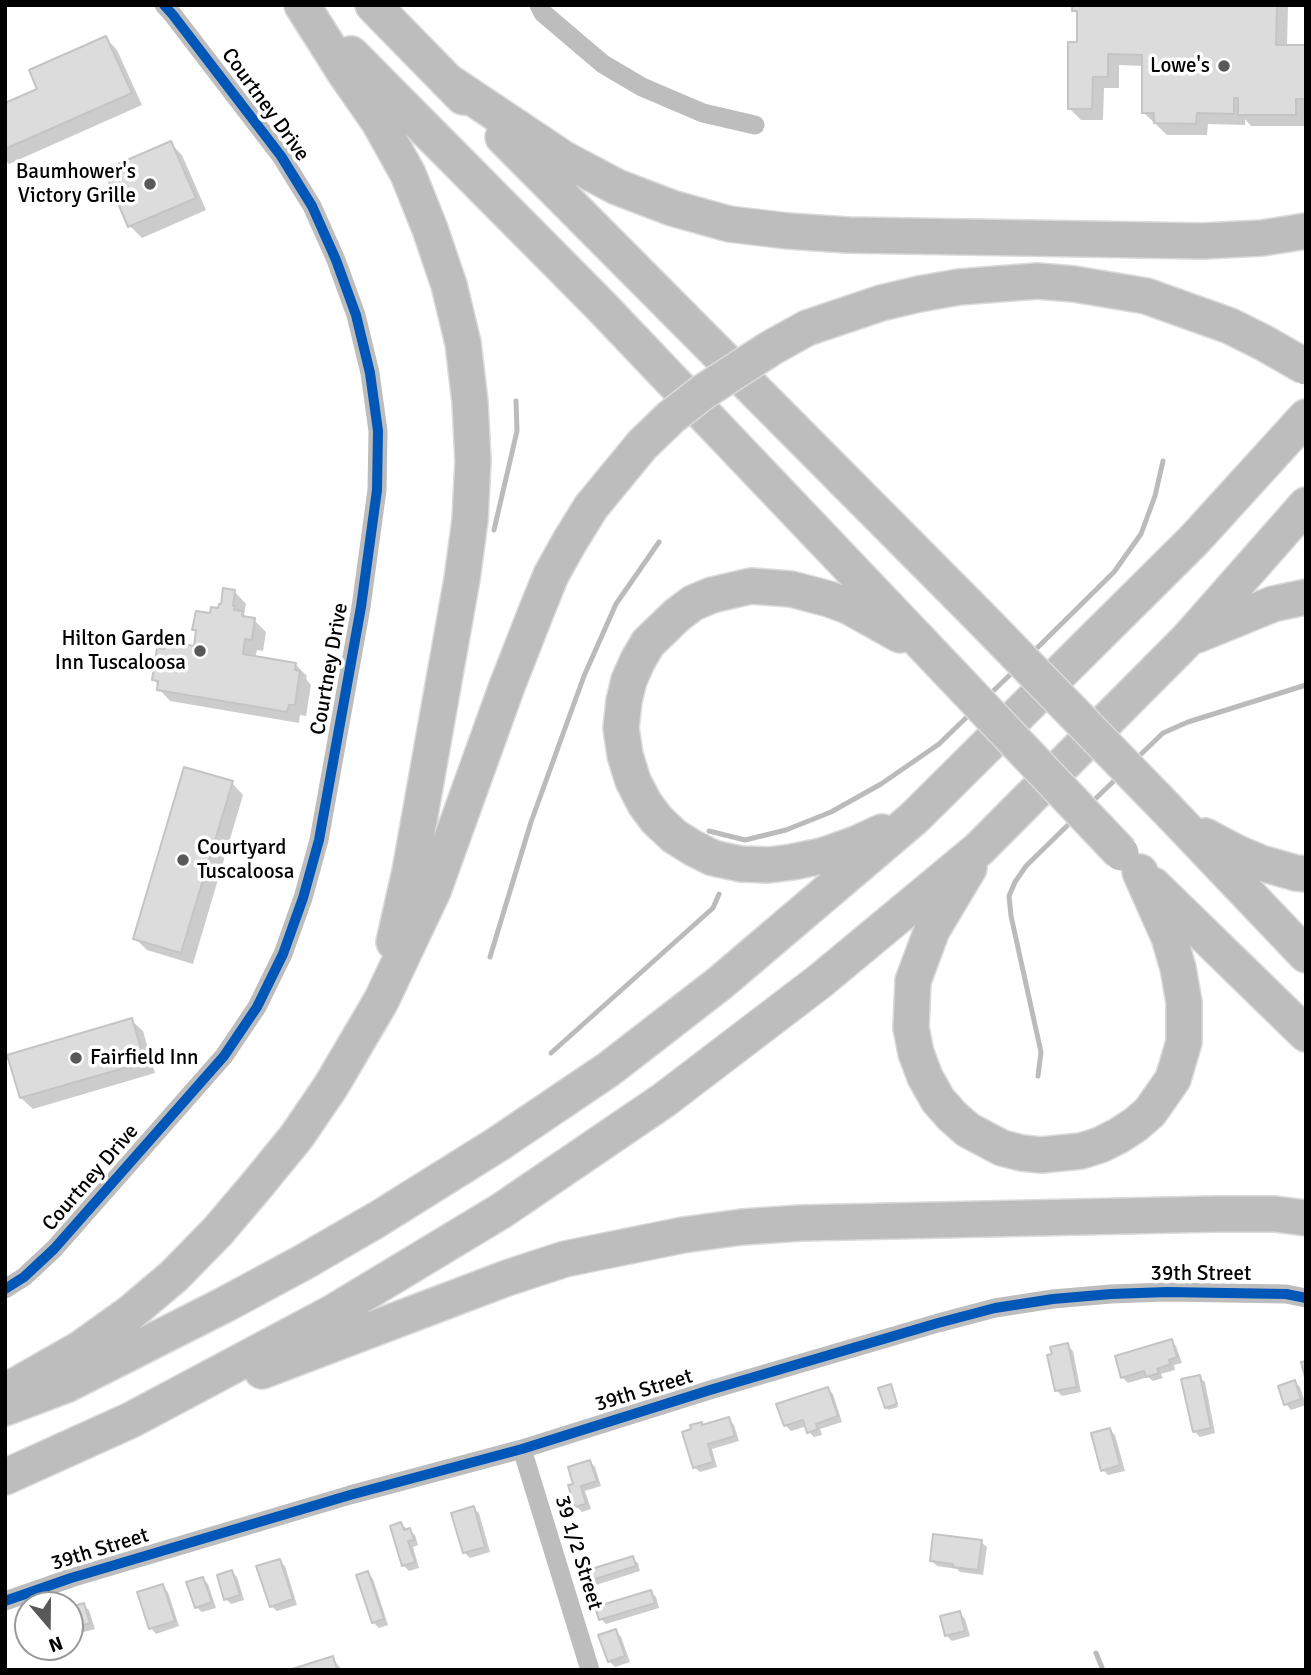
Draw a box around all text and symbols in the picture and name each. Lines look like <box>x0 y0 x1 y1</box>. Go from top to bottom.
street label: Courtney Drive <box>216 44 314 166</box>
place label: Lowe's <box>1150 53 1210 79</box>
marker: Lowe's <box>1216 58 1232 74</box>
place label: Baumhower's Victory Grille <box>16 159 136 209</box>
marker: Baumhower's Victory Grille <box>142 176 158 192</box>
street label: Courtney Drive <box>306 601 354 737</box>
place label: Hilton Garden Inn Tuscaloosa <box>55 626 186 676</box>
marker: Hilton Garden Inn Tuscaloosa <box>192 643 208 659</box>
place label: Courtyard Tuscaloosa <box>197 835 294 885</box>
marker: Courtyard Tuscaloosa <box>175 852 191 868</box>
place label: Fairfield Inn <box>90 1045 199 1071</box>
marker: Fairfield Inn <box>68 1050 84 1066</box>
street label: Courtney Drive <box>38 1119 144 1237</box>
street label: 39th Street <box>1151 1261 1251 1287</box>
street label: 39th Street <box>592 1364 696 1418</box>
street label: 39 1/2 Street <box>549 1493 607 1613</box>
street label: 39th Street <box>48 1523 152 1577</box>
north arrow <box>14 1591 84 1661</box>
text: N <box>45 1630 66 1657</box>

